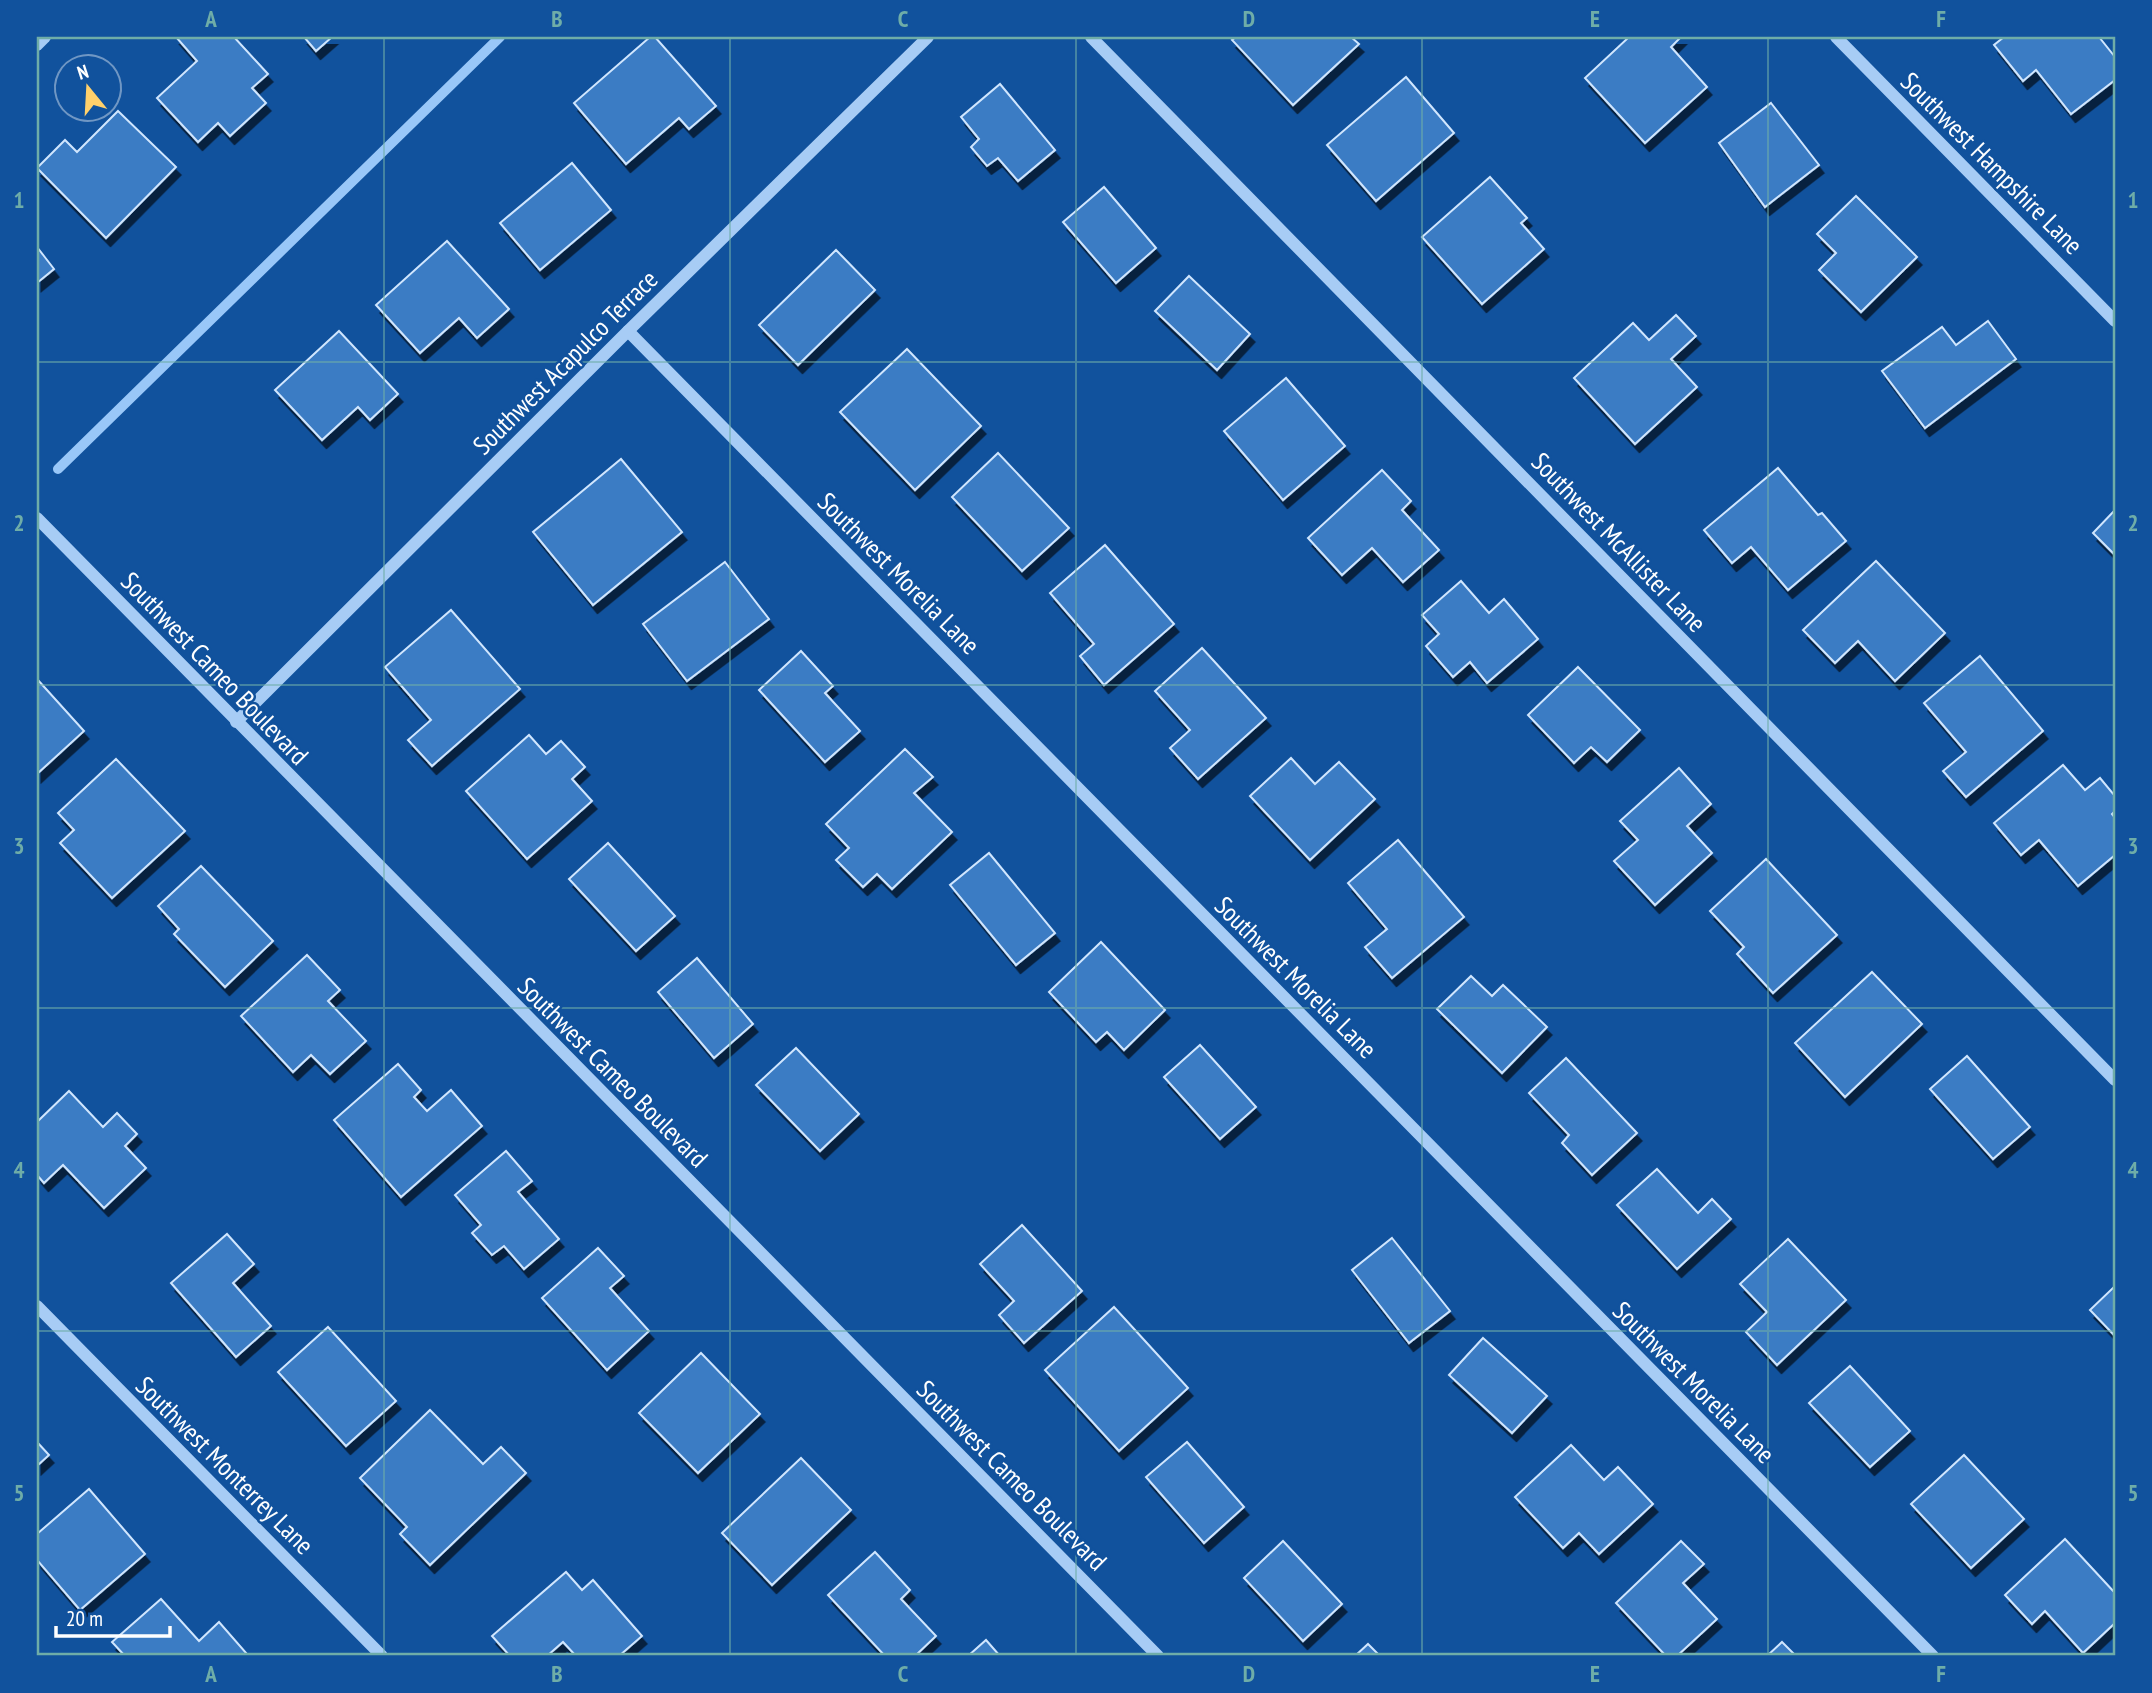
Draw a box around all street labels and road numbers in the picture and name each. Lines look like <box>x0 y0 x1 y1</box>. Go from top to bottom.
street label: Southwest Hampshire Lane <box>1894 65 2090 261</box>
street label: Southwest Acapulco Terrace <box>466 263 664 461</box>
street label: Southwest McAllister Lane <box>1525 445 1713 639</box>
street label: Southwest Morelia Lane <box>811 485 987 661</box>
street label: Southwest Cameo Boulevard <box>114 565 316 771</box>
street label: Southwest Morelia Lane <box>1208 889 1384 1065</box>
street label: Southwest Cameo Boulevard <box>511 970 715 1174</box>
street label: Southwest Morelia Lane <box>1606 1294 1782 1470</box>
street label: Southwest Monterrey Lane <box>129 1369 321 1561</box>
street label: Southwest Cameo Boulevard <box>910 1373 1114 1577</box>

